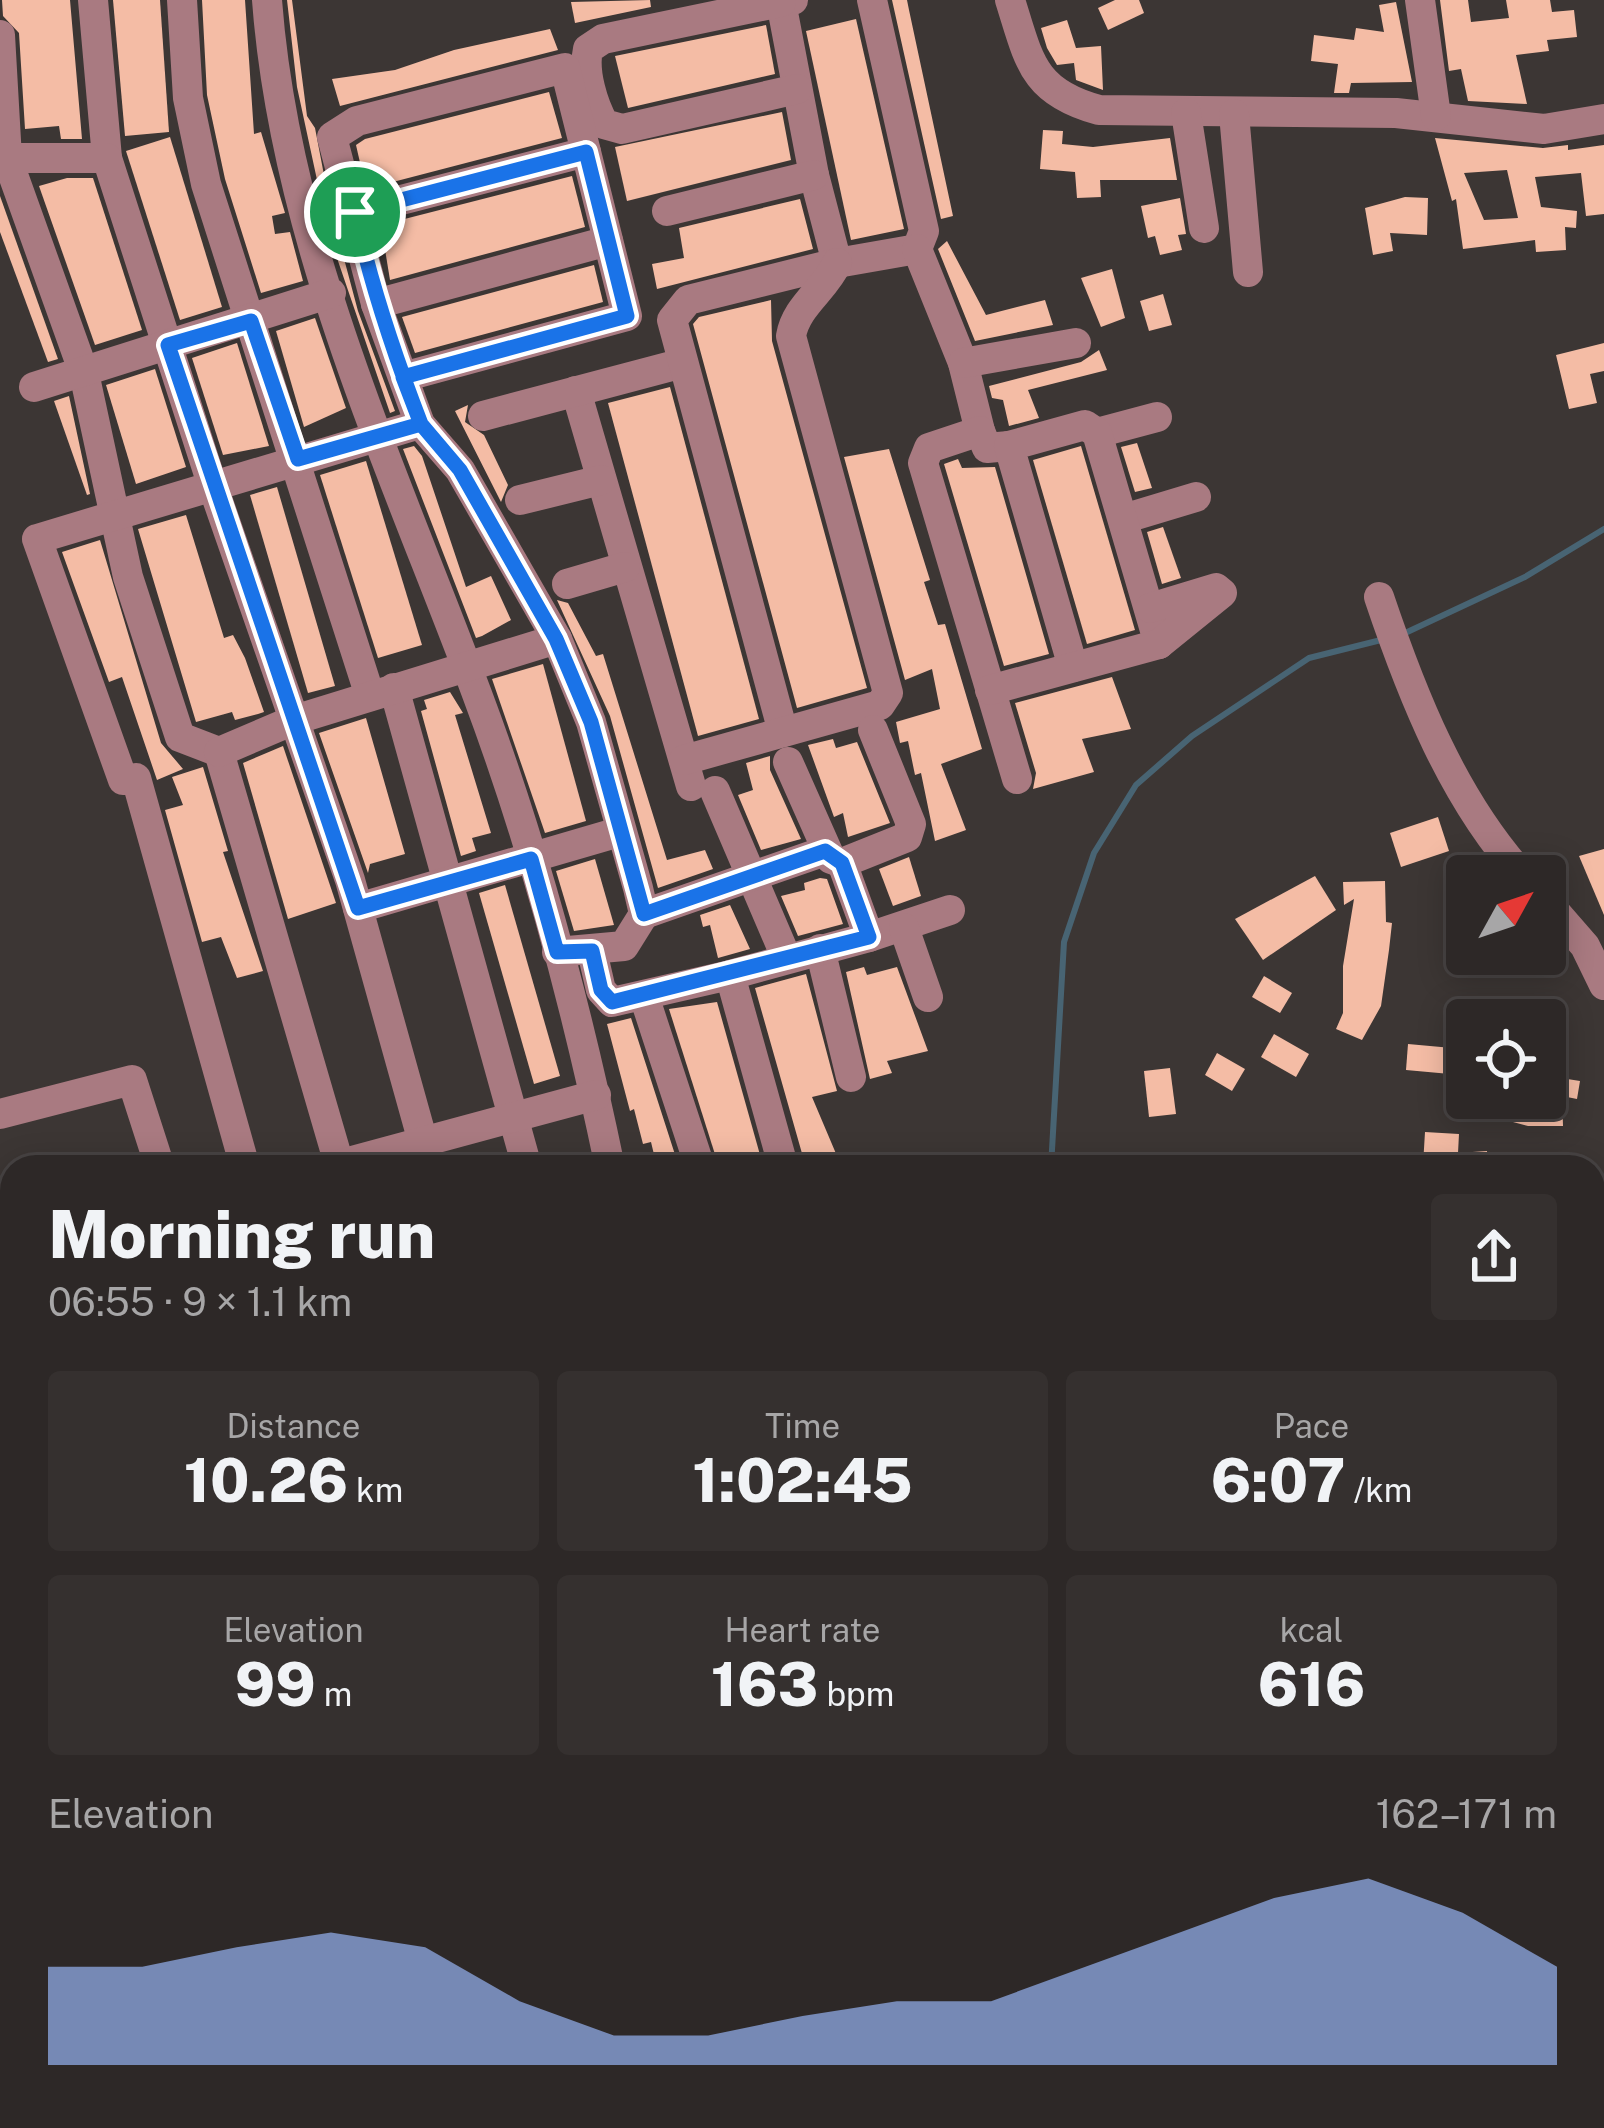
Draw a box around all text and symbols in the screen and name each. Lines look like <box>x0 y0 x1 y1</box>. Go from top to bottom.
pin <box>304 161 406 263</box>
icon: arrive <box>322 179 388 245</box>
north arrow <box>1446 855 1566 975</box>
map controls <box>1446 855 1566 1119</box>
button: locate <box>1446 999 1566 1119</box>
button: share <box>1431 1194 1557 1320</box>
text: Morning run <box>48 1195 435 1273</box>
text: 06:55 · 9 × 1.1 km <box>48 1279 352 1325</box>
text: Distance <box>227 1407 360 1445</box>
text: Time <box>765 1407 840 1445</box>
text: Pace <box>1274 1407 1349 1445</box>
text: 10.26 <box>184 1445 348 1516</box>
text: 1:02:45 <box>692 1445 913 1516</box>
text: 6:07 <box>1211 1445 1346 1516</box>
text: km <box>348 1471 403 1509</box>
text: /km <box>1346 1471 1412 1509</box>
text: Elevation <box>223 1611 364 1649</box>
text: Heart rate <box>725 1611 880 1649</box>
text: kcal <box>1280 1611 1343 1649</box>
text: 99 <box>235 1649 316 1720</box>
text: 163 <box>711 1649 818 1720</box>
text: 616 <box>1258 1649 1365 1720</box>
text: m <box>316 1675 352 1713</box>
text: bpm <box>818 1675 894 1713</box>
text: Elevation <box>48 1791 214 1837</box>
text: 162–171 m <box>1376 1791 1557 1837</box>

